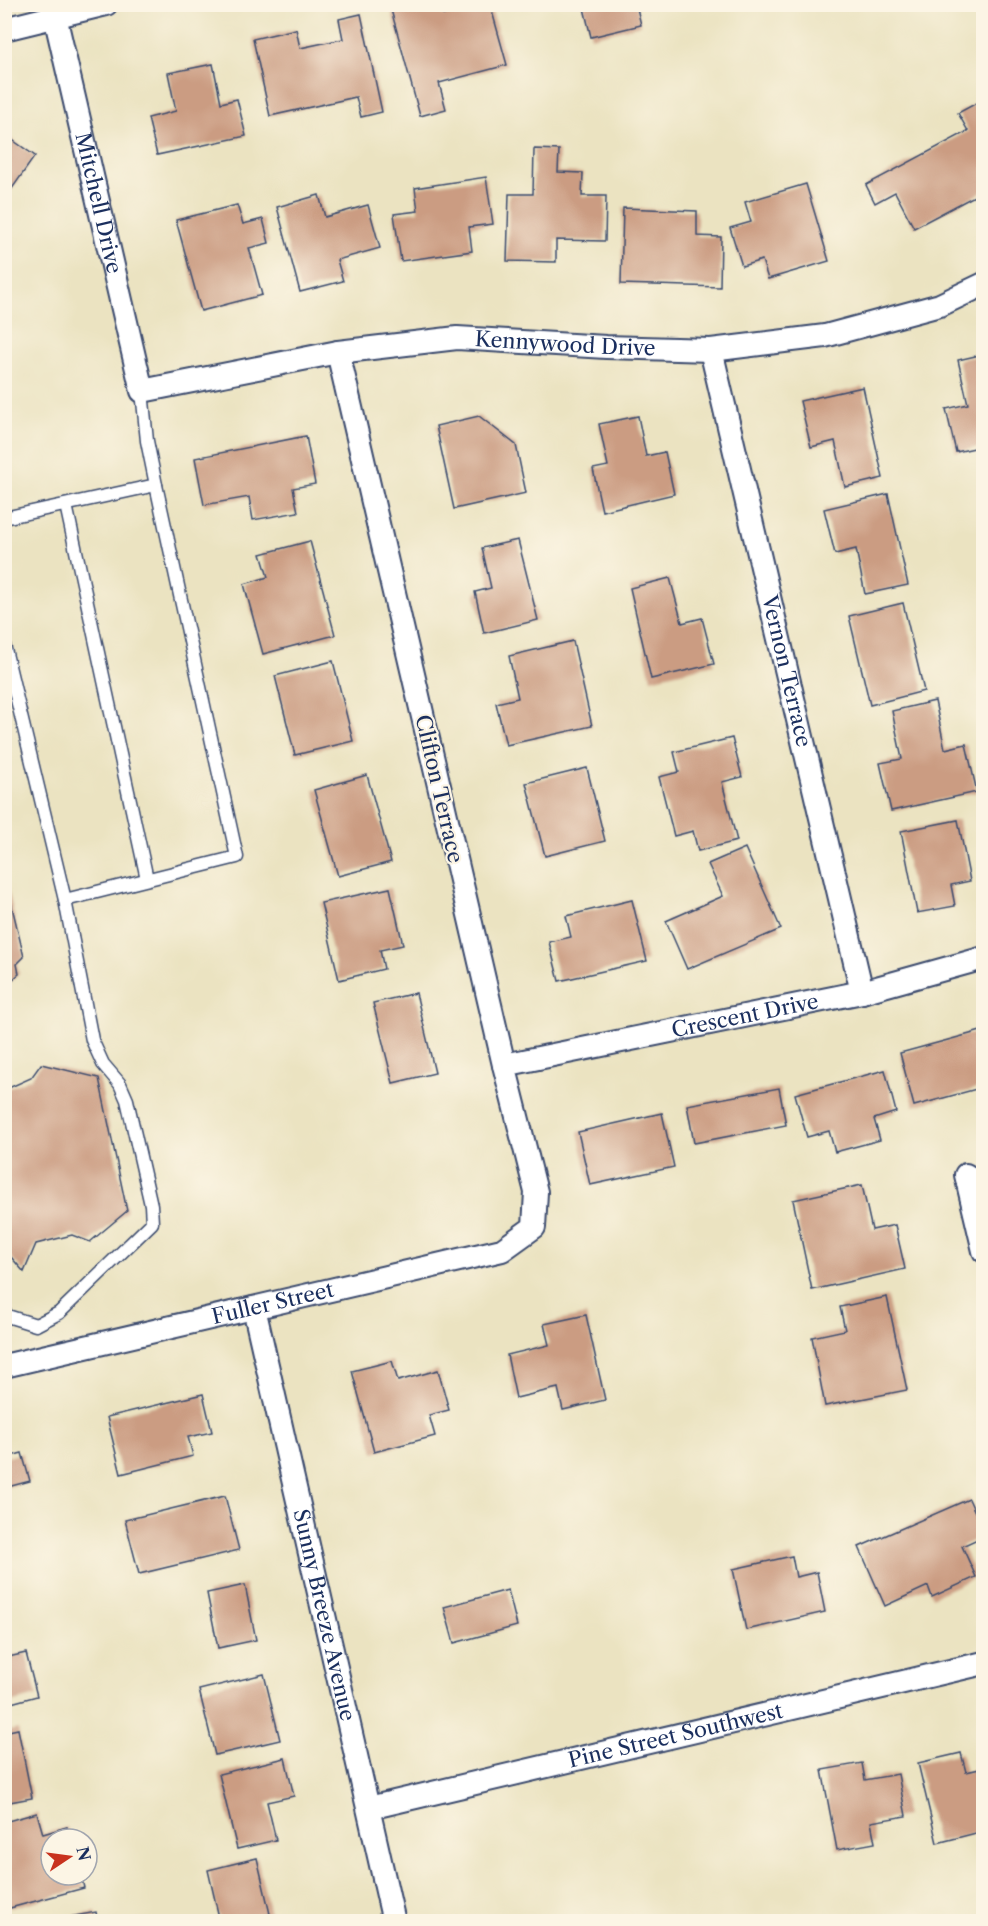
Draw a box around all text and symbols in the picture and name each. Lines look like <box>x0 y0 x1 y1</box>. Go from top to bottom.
street label: Mitchell Drive <box>70 130 127 276</box>
street label: Kennywood Drive <box>474 326 656 360</box>
street label: Vernon Terrace <box>757 592 817 749</box>
street label: Clifton Terrace <box>410 712 469 865</box>
street label: Crescent Drive <box>669 988 821 1043</box>
street label: Fuller Street <box>209 1276 337 1329</box>
street label: Sunny Breeze Avenue <box>288 1507 361 1723</box>
street label: Pine Street Southwest <box>566 1698 786 1773</box>
north arrow <box>39 1827 99 1887</box>
text: N <box>72 1845 95 1863</box>

